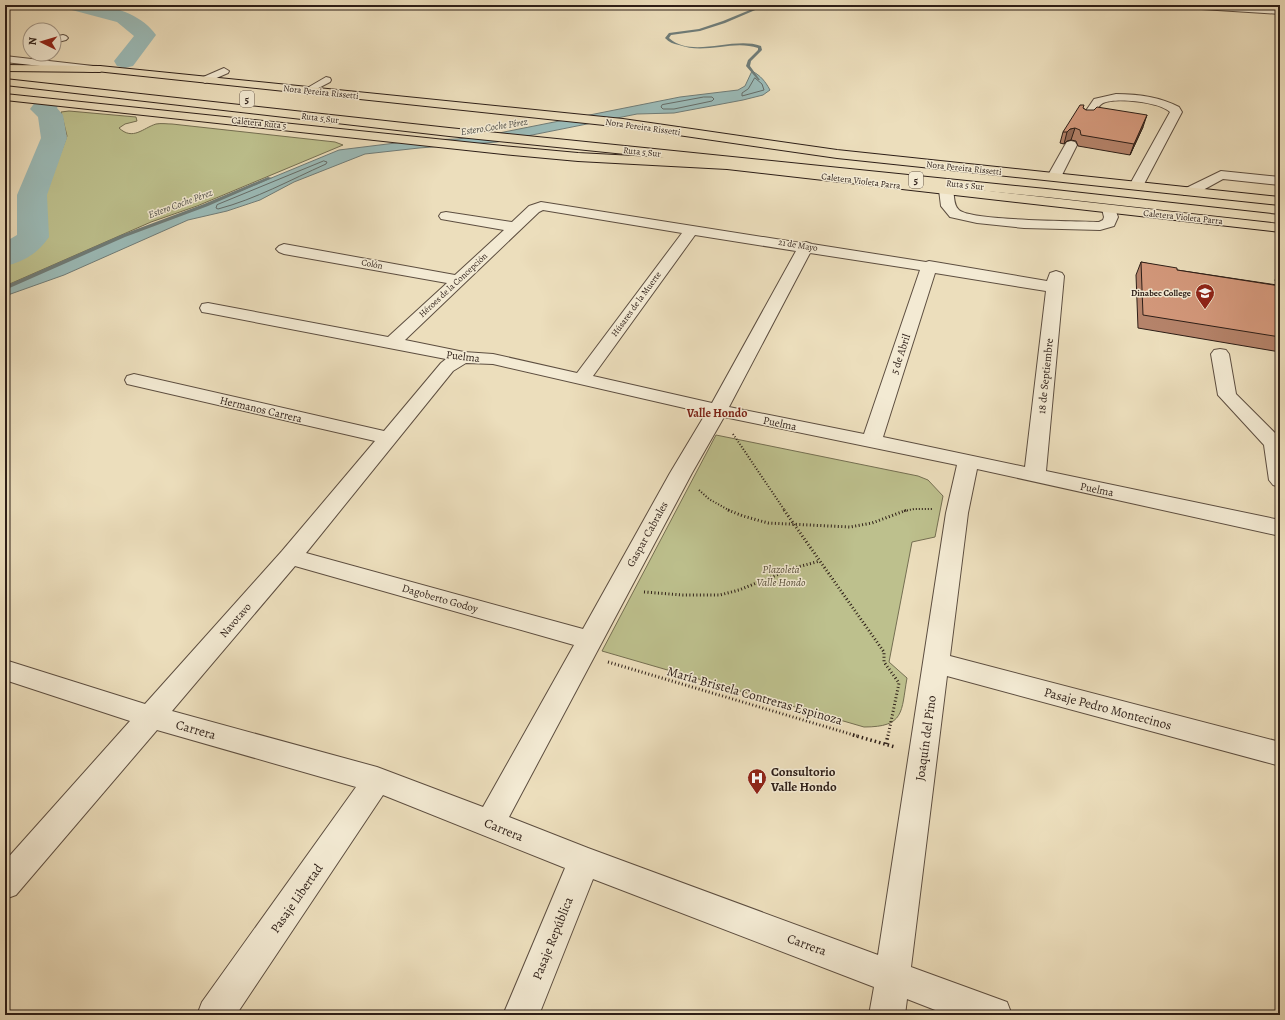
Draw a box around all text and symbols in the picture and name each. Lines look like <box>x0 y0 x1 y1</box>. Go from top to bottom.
north arrow <box>22 22 62 62</box>
text: N <box>25 37 40 46</box>
street label: Nora Pereira Rissetti <box>283 82 360 102</box>
road number: 5 <box>240 91 254 107</box>
street label: Ruta 5 Sur <box>301 110 340 126</box>
street label: Caletera Ruta 5 <box>231 114 287 132</box>
water label: Estero Coche Pérez <box>460 115 528 138</box>
street label: Nora Pereira Rissetti <box>605 116 682 138</box>
street label: Ruta 5 Sur <box>623 144 662 160</box>
street label: Nora Pereira Rissetti <box>926 158 1003 178</box>
street label: Caletera Violeta Parra <box>821 170 902 192</box>
road number: 5 <box>909 172 923 188</box>
street label: Ruta 5 Sur <box>946 177 985 193</box>
water label: Estero Coche Pérez <box>146 186 214 221</box>
street label: Caletera Violeta Parra <box>1143 207 1224 227</box>
street label: 21 de Mayo <box>777 236 819 254</box>
street label: Héroes de la Concepción <box>416 250 490 320</box>
street label: Colón <box>360 256 384 272</box>
street label: Húsares de la Muerte <box>608 269 664 339</box>
school or university icon: Dinabec College <box>1194 282 1216 310</box>
place label: Dinabec College <box>1131 287 1191 299</box>
street label: 5 de Abril <box>887 332 914 376</box>
street label: 18 de Septiembre <box>1034 337 1057 415</box>
street label: Puelma <box>445 347 482 366</box>
street label: Hermanos Carrera <box>218 393 304 426</box>
district label: Valle Hondo <box>686 405 747 421</box>
street label: Puelma <box>762 413 799 435</box>
street label: Puelma <box>1079 479 1116 501</box>
street label: Gaspar Cabrales <box>623 499 672 570</box>
park label: Plazoleta Valle Hondo <box>756 562 806 590</box>
street label: Dagoberto Godoy <box>400 580 480 617</box>
street label: Navotavo <box>216 599 255 641</box>
street label: María Bristela Contreras Espinoza <box>665 662 845 729</box>
street label: Pasaje Pedro Montecinos <box>1042 683 1174 734</box>
street label: Joaquín del Pino <box>911 694 940 782</box>
street label: Carrera <box>174 716 218 743</box>
place label: Consultorio Valle Hondo <box>770 763 837 795</box>
hospital icon: Consultorio Valle Hondo <box>746 767 768 795</box>
street label: Carrera <box>482 814 526 845</box>
street label: Pasaje Libertad <box>266 860 327 936</box>
street label: Pasaje República <box>528 894 577 982</box>
street label: Carrera <box>785 930 829 959</box>

